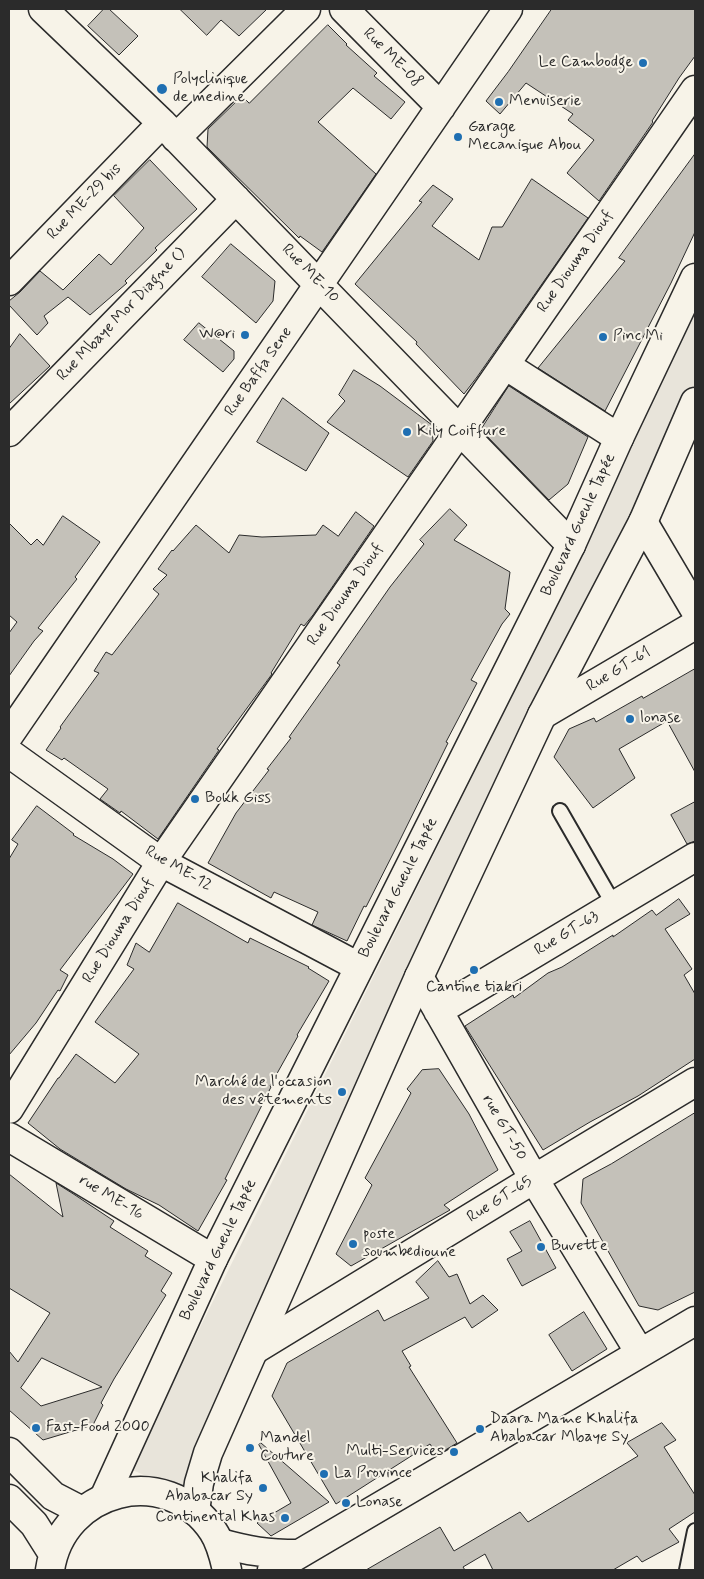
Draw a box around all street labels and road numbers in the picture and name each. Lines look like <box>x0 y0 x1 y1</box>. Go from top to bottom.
street label: Rue ME-08 <box>358 24 426 92</box>
street label: Rue ME-29 bis <box>44 160 126 244</box>
street label: Rue Diouma Diouf <box>534 207 618 317</box>
street label: Rue ME-10 <box>277 240 343 308</box>
street label: Rue Mbaye Mor Diagne () <box>53 245 191 385</box>
street label: Rue Baffa Sene <box>221 324 297 420</box>
street label: Boulevard Gueule Tapée <box>538 451 620 599</box>
street label: Rue Diouma Diouf <box>304 540 388 650</box>
street label: Rue GT-61 <box>583 643 655 697</box>
street label: Boulevard Gueule Tapée <box>355 815 443 961</box>
street label: Rue ME-12 <box>141 842 215 896</box>
street label: Rue Diouma Diouf <box>79 875 159 987</box>
street label: Rue GT-63 <box>531 907 603 961</box>
street label: rue GT-50 <box>477 1092 531 1164</box>
street label: rue ME-16 <box>75 1171 147 1225</box>
street label: Rue GT-65 <box>464 1172 536 1228</box>
street label: Boulevard Gueule Tapée <box>176 1176 262 1324</box>

